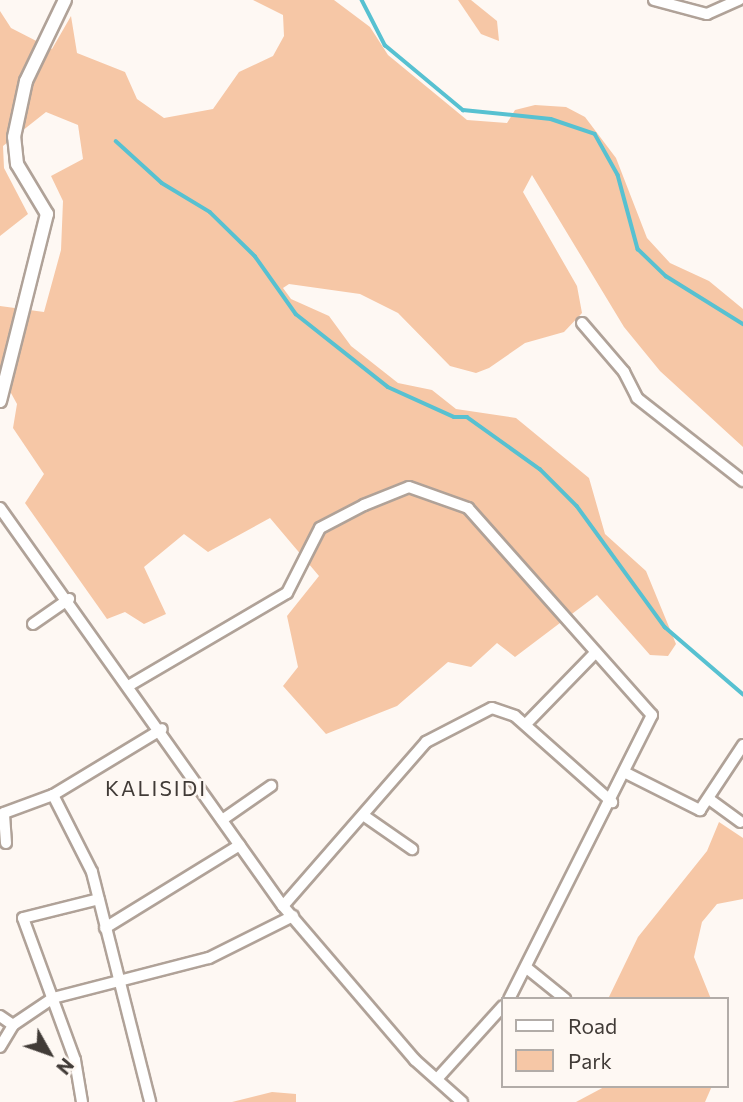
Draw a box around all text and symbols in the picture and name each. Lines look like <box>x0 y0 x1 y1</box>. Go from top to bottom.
district label: KALISIDI <box>106 775 206 801</box>
legend <box>502 997 729 1088</box>
text: Road <box>568 1013 617 1038</box>
north arrow <box>14 1018 84 1088</box>
text: Park <box>568 1048 612 1073</box>
text: N <box>52 1054 79 1080</box>

